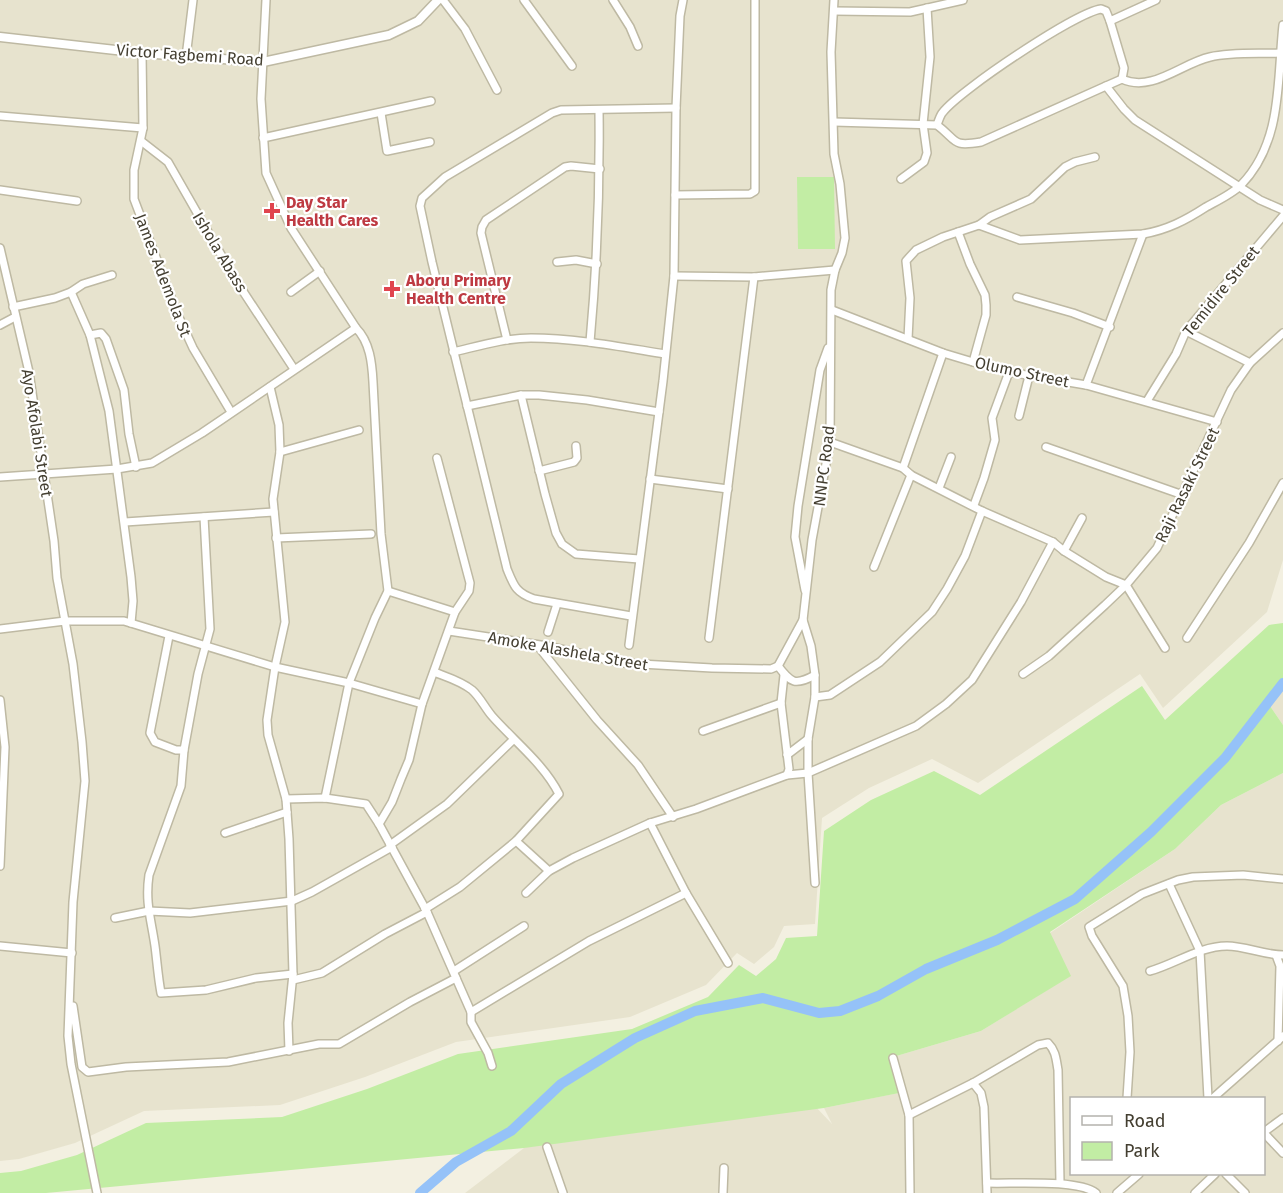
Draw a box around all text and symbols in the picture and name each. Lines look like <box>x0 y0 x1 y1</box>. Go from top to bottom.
street label: Victor Fagbemi Road <box>116 40 264 70</box>
place label: Day Star Health Cares <box>286 193 378 230</box>
marker: Day Star Health Cares <box>263 202 281 220</box>
street label: Ishola Abass <box>189 208 251 296</box>
street label: James Ademola St <box>131 211 195 339</box>
street label: Temidire Street <box>1179 242 1263 340</box>
place label: Aboru Primary Health Centre <box>405 271 512 308</box>
marker: Aboru Primary Health Centre <box>383 280 401 298</box>
street label: Olumo Street <box>973 353 1071 391</box>
street label: Ayo Afolabi Street <box>18 368 57 499</box>
street label: Raji Rasaki Street <box>1151 424 1223 546</box>
street label: NNPC Road <box>810 425 838 507</box>
street label: Amoke Alashela Street <box>487 628 650 674</box>
legend <box>1070 1097 1265 1175</box>
text: Road <box>1124 1110 1166 1132</box>
text: Park <box>1124 1140 1160 1162</box>

